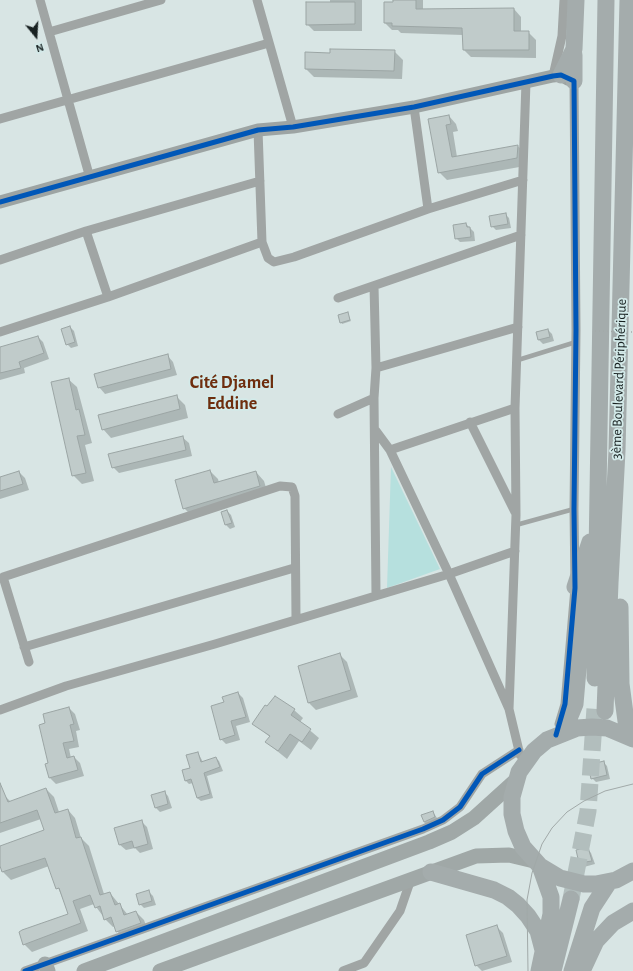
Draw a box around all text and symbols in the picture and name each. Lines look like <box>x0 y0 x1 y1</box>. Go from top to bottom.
north arrow <box>16 16 56 56</box>
text: N <box>35 41 45 54</box>
street label: 3ème Boulevard Périphérique <box>608 299 630 459</box>
district label: Cité Djamel Eddine <box>190 372 274 414</box>

